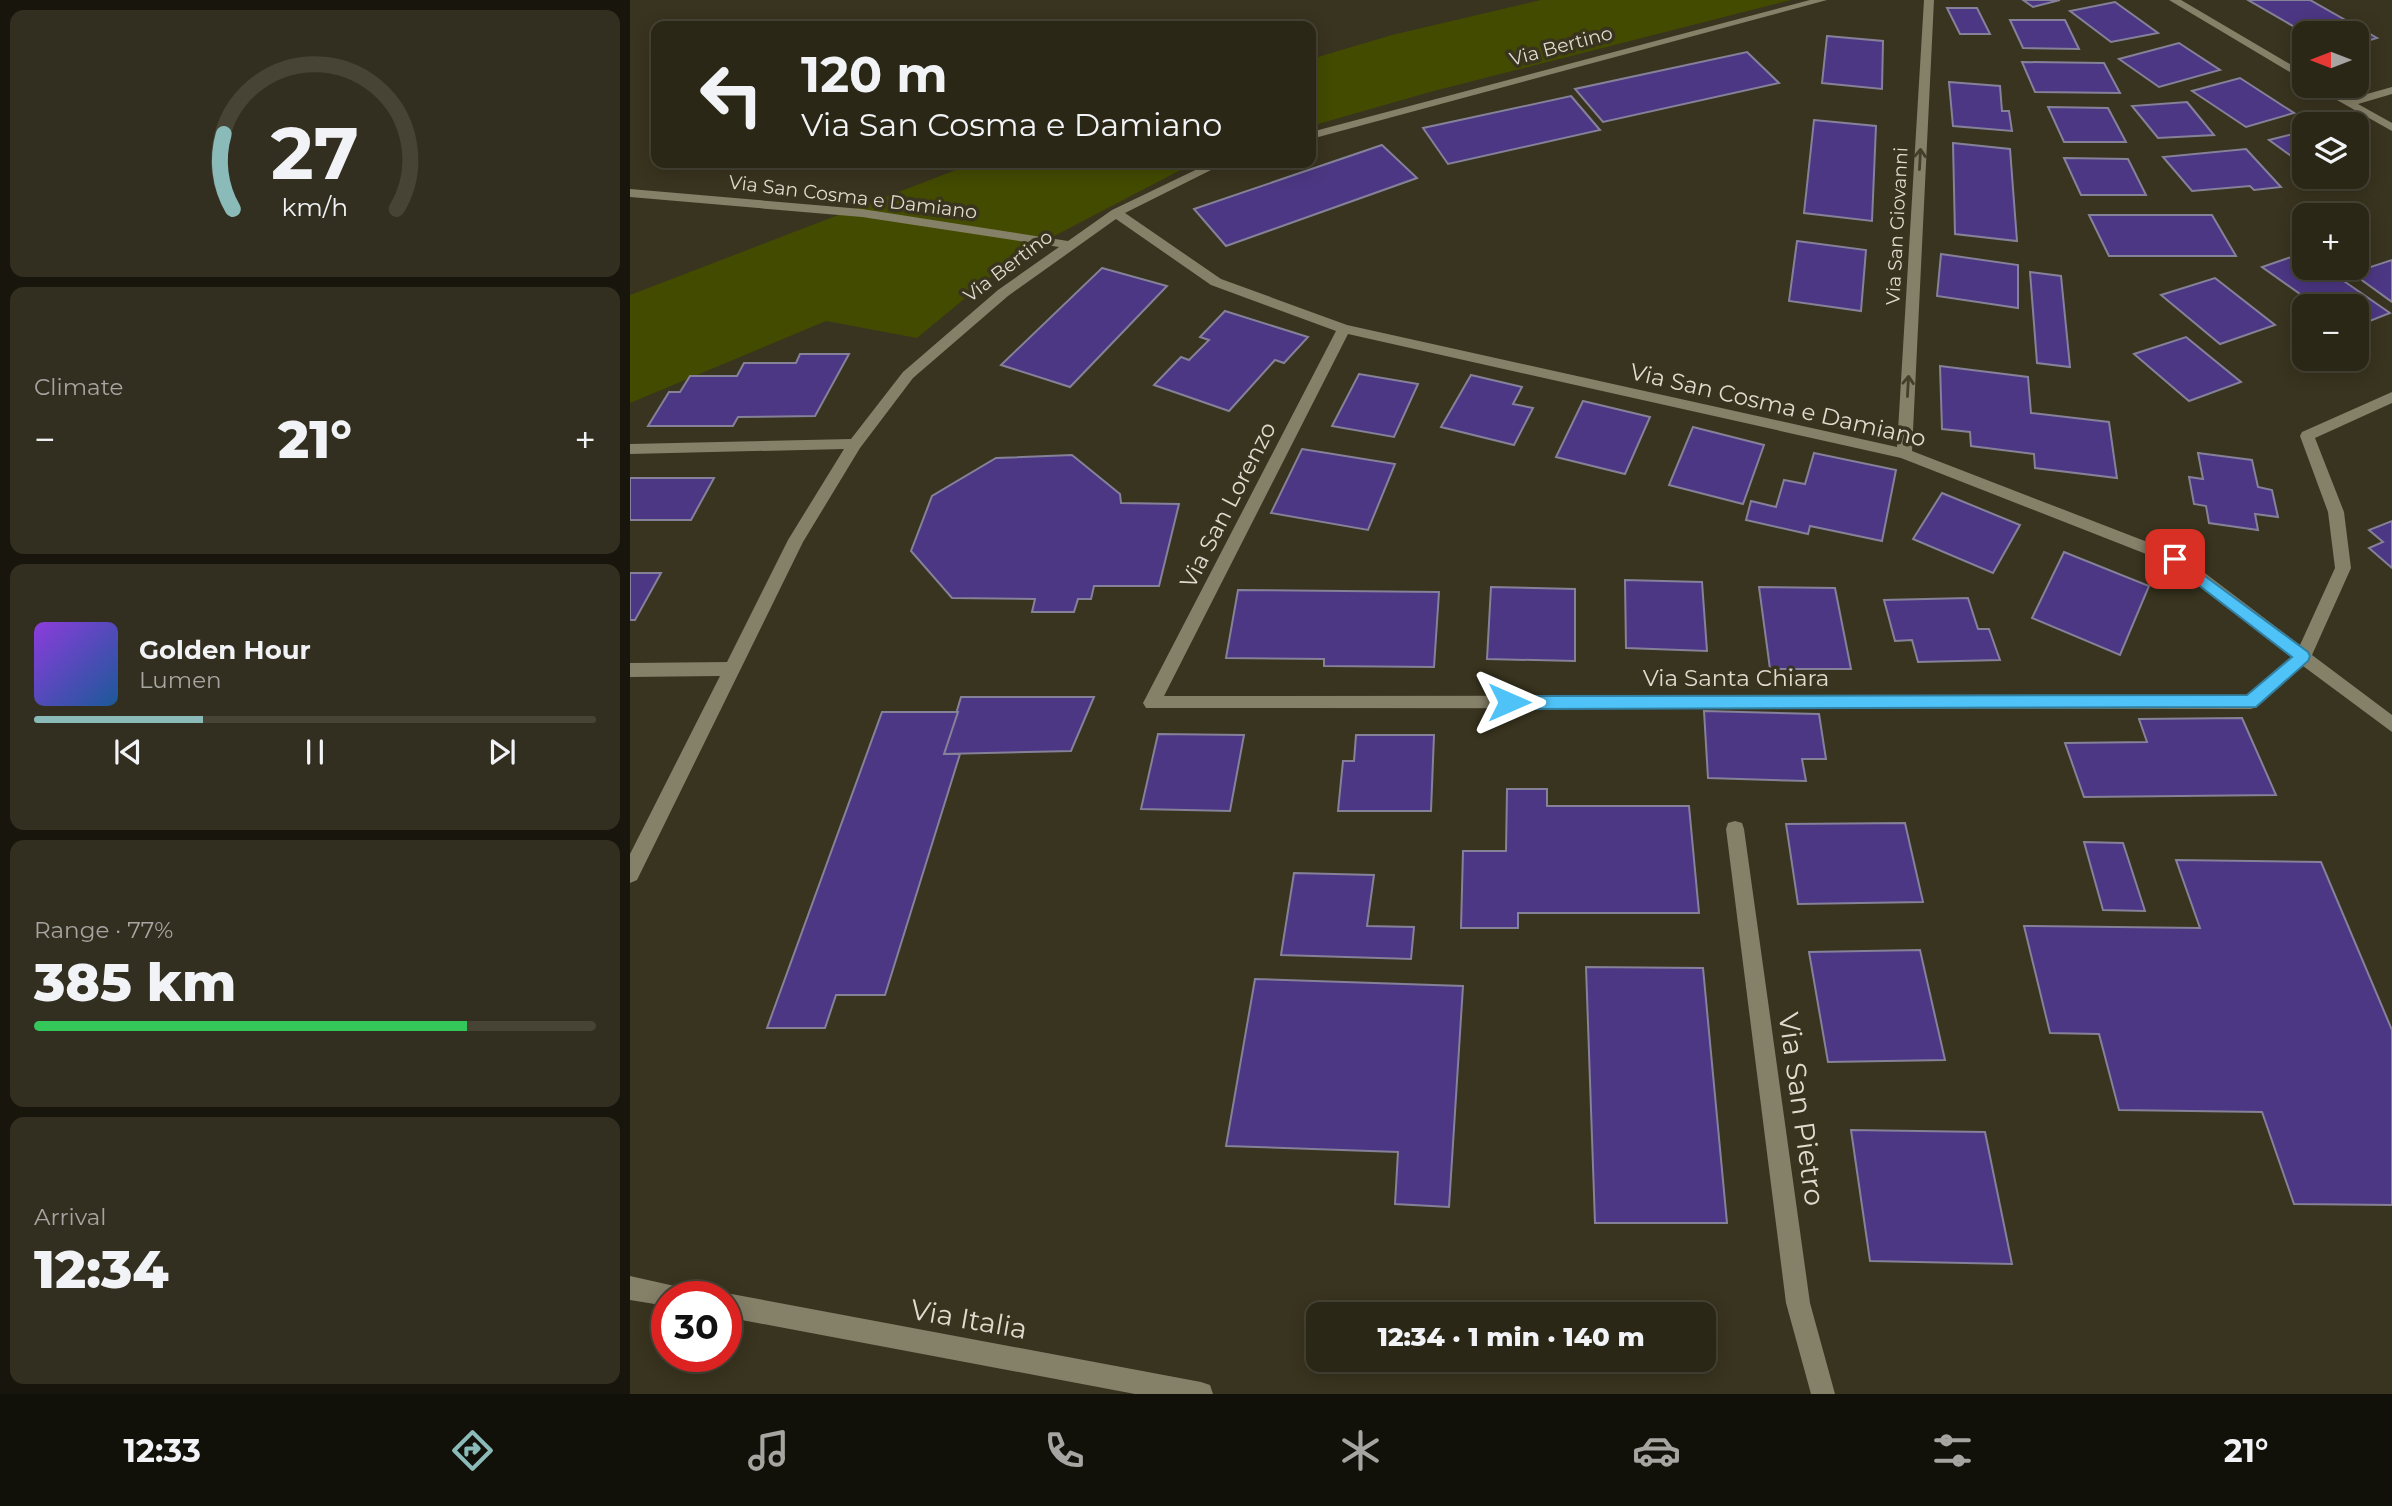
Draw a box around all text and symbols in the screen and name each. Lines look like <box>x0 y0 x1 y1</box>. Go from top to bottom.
street label: Via Bertino <box>1507 21 1615 71</box>
north arrow <box>2292 21 2370 98</box>
map controls <box>2292 21 2369 371</box>
text: 120 m <box>801 45 948 104</box>
icon: left <box>686 49 777 140</box>
text: Via San Cosma e Damiano <box>801 105 1222 144</box>
text: 27 <box>271 110 359 198</box>
button: layers <box>2292 112 2369 189</box>
street label: Via San Giovanni <box>1881 146 1913 306</box>
one-way arrow <box>1914 148 1927 171</box>
street label: Via San Cosma e Damiano <box>727 170 979 224</box>
text: km/h <box>282 192 348 222</box>
button: + <box>2292 203 2369 280</box>
street label: Via Bertino <box>959 225 1057 307</box>
button: − <box>2292 294 2369 371</box>
street label: Via San Cosma e Damiano <box>1627 357 1929 453</box>
text: Climate <box>34 373 123 401</box>
one-way arrow <box>1902 375 1915 398</box>
text: 21° <box>278 408 352 471</box>
text: − <box>34 416 56 463</box>
text: + <box>574 416 596 463</box>
street label: Via San Lorenzo <box>1174 417 1282 593</box>
pin <box>2145 529 2205 589</box>
icon: arrive <box>2156 540 2194 578</box>
text: Golden Hour <box>139 634 311 666</box>
street label: Via Santa Chiara <box>1643 664 1829 692</box>
position arrow <box>1472 665 1546 739</box>
text: Lumen <box>139 666 222 694</box>
icon: previous <box>109 733 147 771</box>
icon: pause <box>296 733 334 771</box>
icon: next <box>483 733 521 771</box>
text: Range · 77% <box>34 916 173 944</box>
text: 385 km <box>34 951 236 1014</box>
street label: Via San Pietro <box>1772 1010 1832 1208</box>
text: Arrival <box>34 1203 107 1231</box>
text: 12:34 <box>34 1238 169 1301</box>
speed limit sign: 30 <box>651 1281 742 1372</box>
street label: Via Italia <box>908 1292 1030 1346</box>
text: 12:34 · 1 min · 140 m <box>1377 1321 1645 1353</box>
icon: directions <box>448 1426 497 1475</box>
icon: music <box>744 1426 793 1475</box>
icon: phone <box>1040 1426 1089 1475</box>
icon: climate <box>1336 1426 1385 1475</box>
icon: car <box>1632 1426 1681 1475</box>
icon: filters <box>1928 1426 1977 1475</box>
text: 12:33 <box>123 1431 201 1470</box>
text: 21° <box>2224 1431 2269 1470</box>

